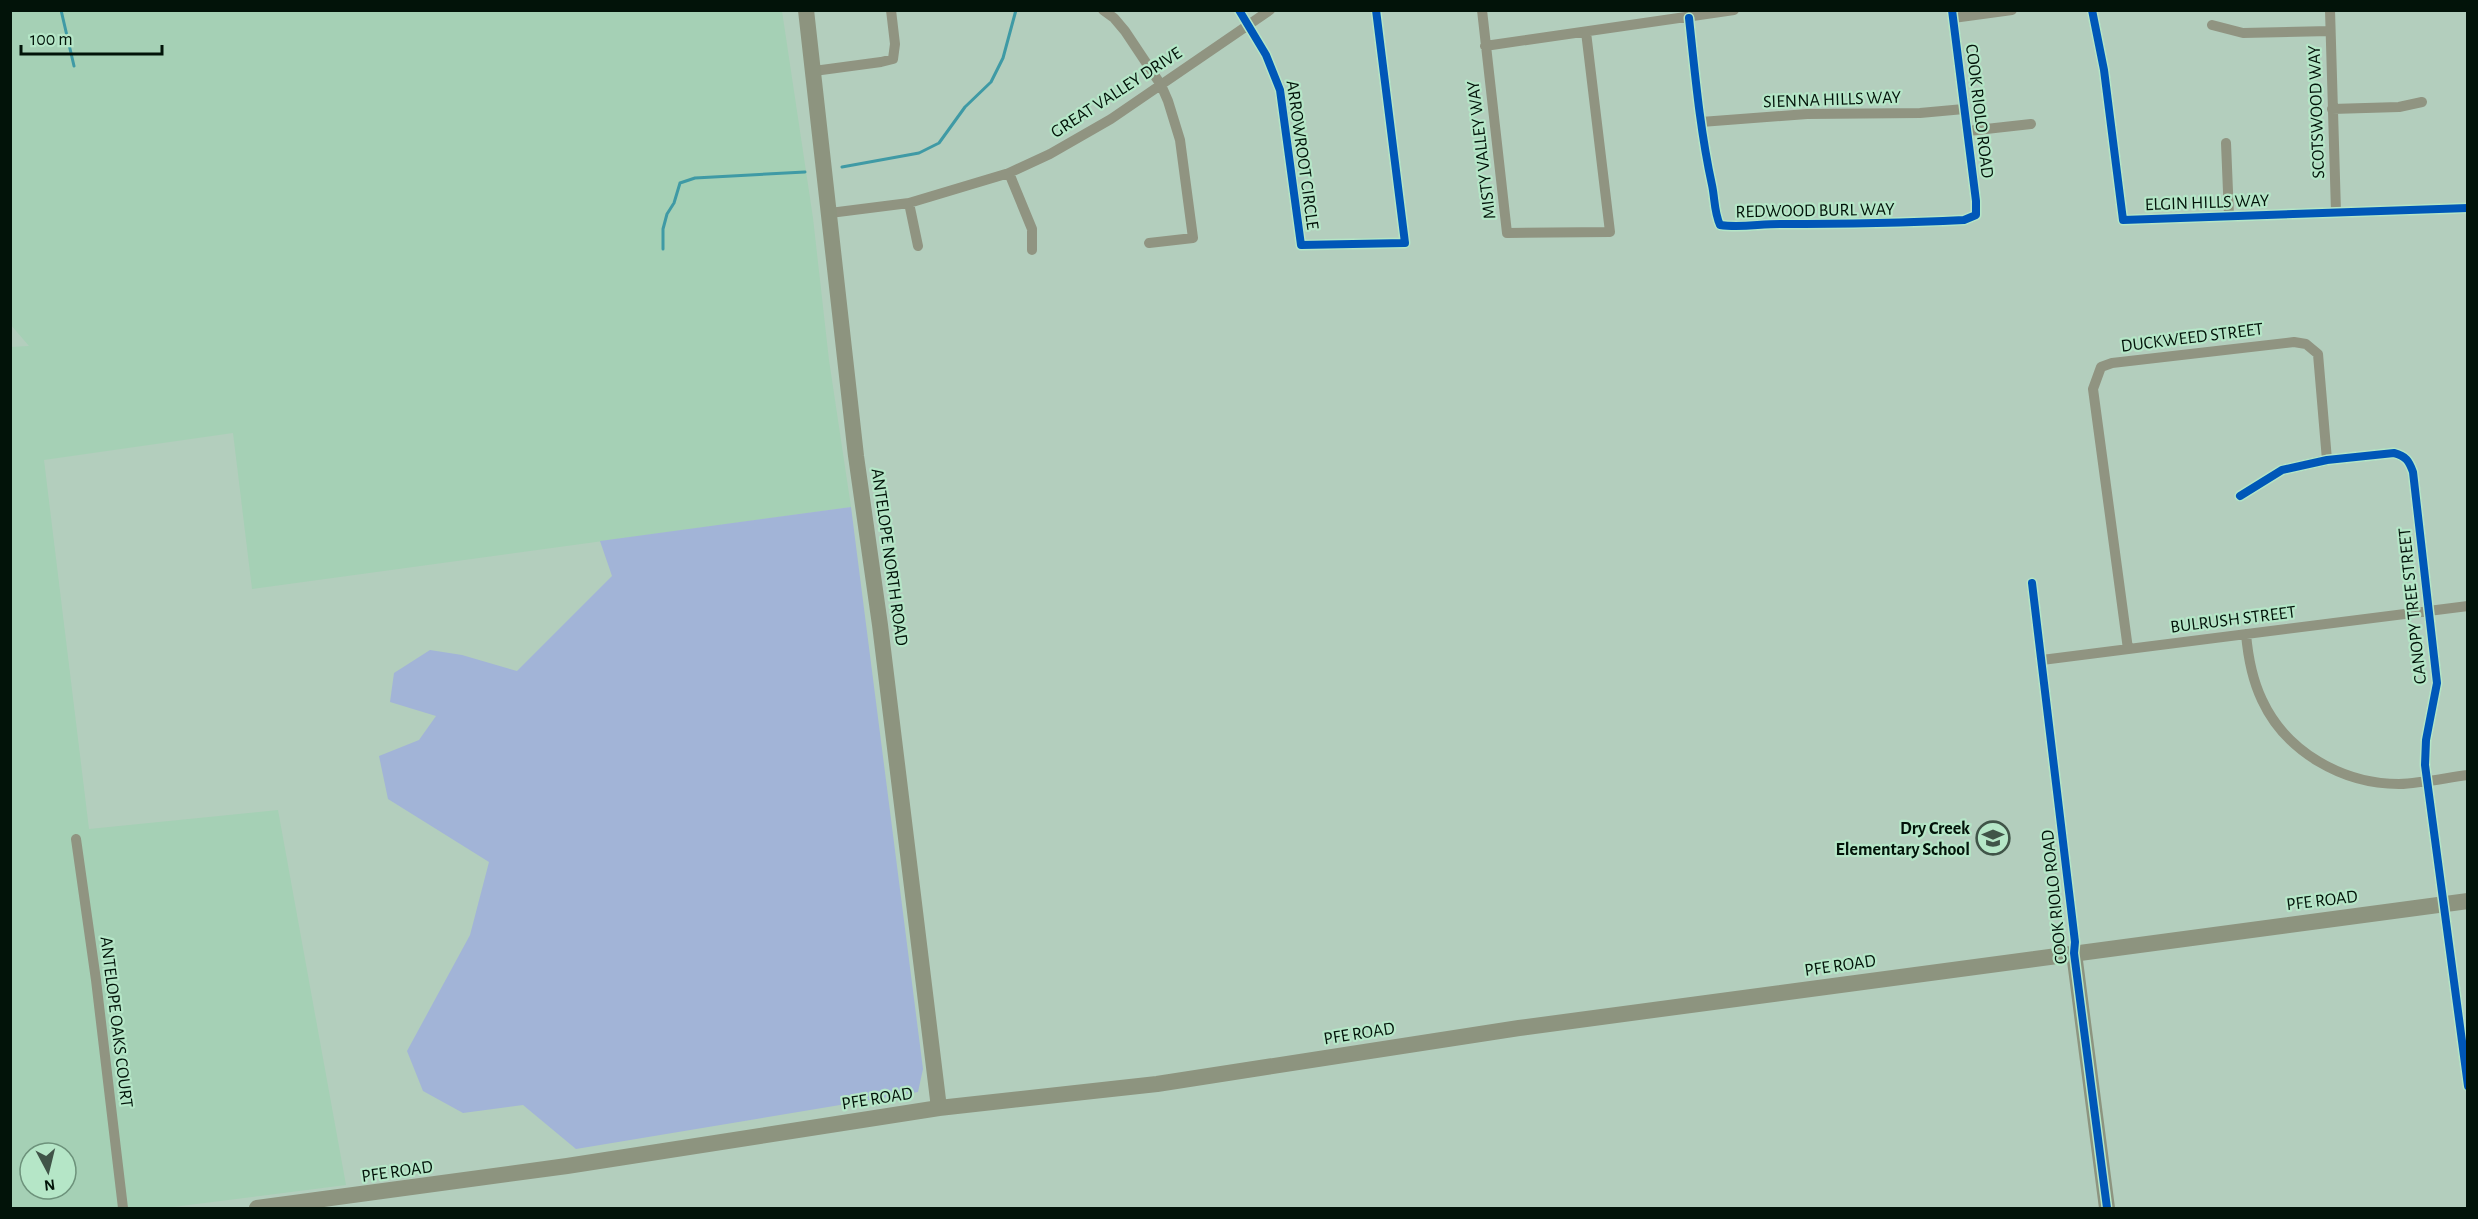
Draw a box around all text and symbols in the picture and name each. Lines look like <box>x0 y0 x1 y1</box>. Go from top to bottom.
scale bar <box>21 18 162 56</box>
text: 100 m <box>30 31 73 49</box>
street label: COOK RIOLO ROAD <box>1962 43 1996 179</box>
street label: GREAT VALLEY DRIVE <box>1048 44 1185 142</box>
street label: SCOTSWOOD WAY <box>2306 44 2328 179</box>
street label: ARROWROOT CIRCLE <box>1283 79 1321 231</box>
street label: MISTY VALLEY WAY <box>1464 79 1499 220</box>
street label: SIENNA HILLS WAY <box>1763 89 1902 111</box>
street label: ELGIN HILLS WAY <box>2144 192 2270 214</box>
street label: REDWOOD BURL WAY <box>1735 201 1895 221</box>
street label: DUCKWEED STREET <box>2120 320 2265 356</box>
street label: ANTELOPE NORTH ROAD <box>868 467 910 647</box>
street label: CANOPY TREE STREET <box>2396 527 2430 685</box>
street label: BULRUSH STREET <box>2169 603 2297 637</box>
place label: Dry Creek Elementary School <box>1835 820 1970 859</box>
school or university icon: Dry Creek Elementary School <box>1975 820 2011 856</box>
street label: COOK RIOLO ROAD <box>2039 829 2071 965</box>
street label: PFE ROAD <box>2285 888 2359 914</box>
street label: ANTELOPE OAKS COURT <box>97 936 135 1109</box>
street label: PFE ROAD <box>1803 952 1877 980</box>
street label: PFE ROAD <box>1322 1019 1396 1048</box>
street label: PFE ROAD <box>840 1084 914 1113</box>
north arrow <box>18 1141 78 1201</box>
street label: PFE ROAD <box>360 1158 434 1186</box>
text: N <box>43 1176 56 1194</box>

